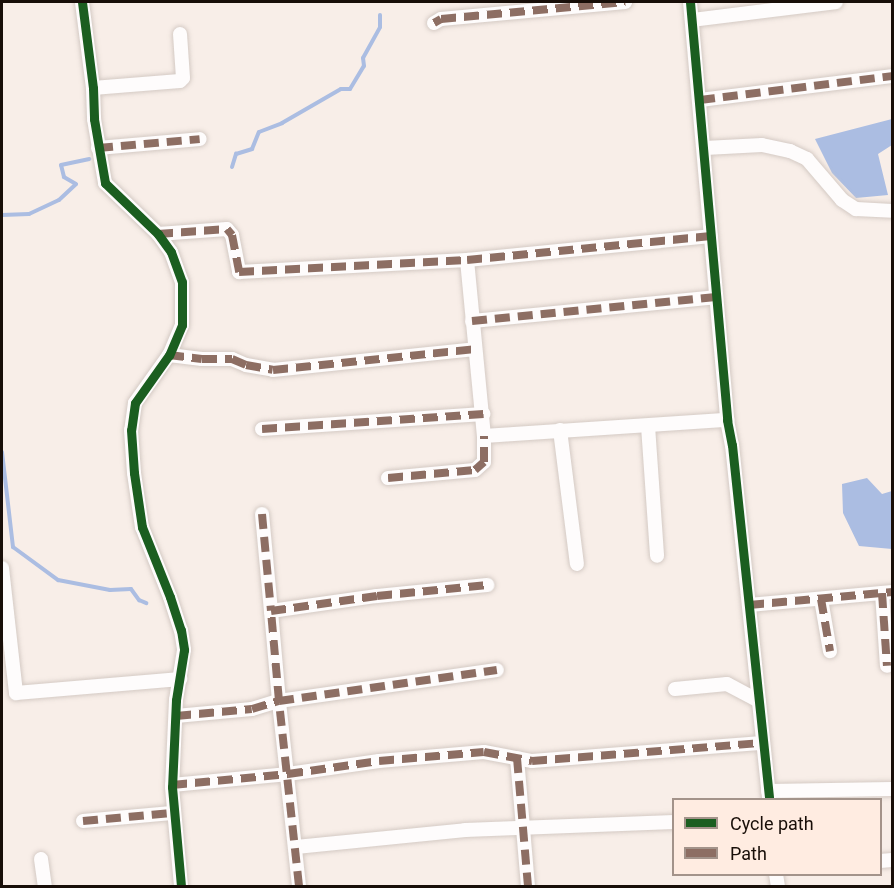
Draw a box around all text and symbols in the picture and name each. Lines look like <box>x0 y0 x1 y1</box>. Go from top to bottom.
legend <box>672 798 882 876</box>
text: Cycle path <box>730 813 814 834</box>
text: Path <box>730 843 767 864</box>

